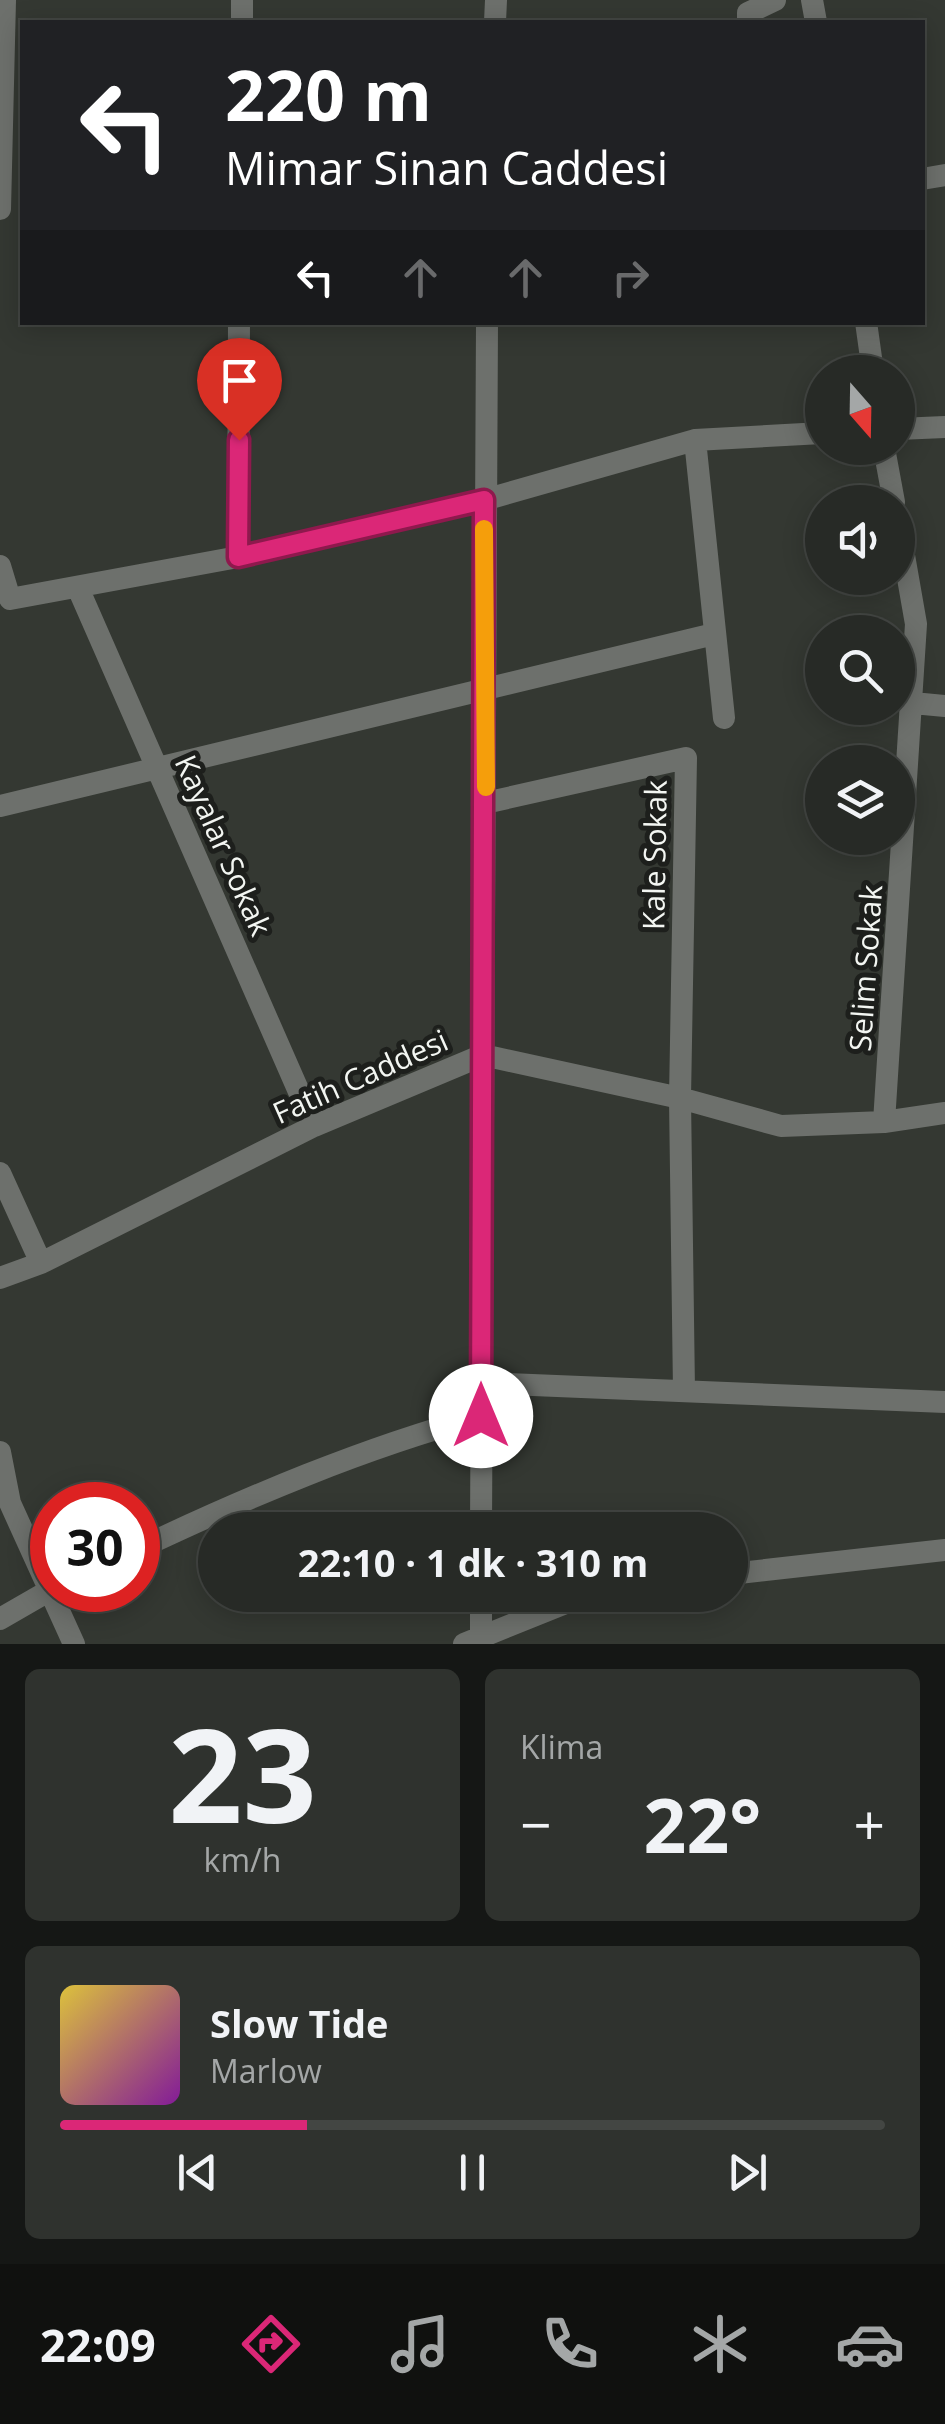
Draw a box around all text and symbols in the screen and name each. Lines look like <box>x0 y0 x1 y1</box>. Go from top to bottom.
text: 220 m <box>225 46 432 142</box>
icon: left <box>60 60 190 190</box>
text: Mimar Sinan Caddesi <box>225 137 668 198</box>
icon: left <box>288 250 343 305</box>
icon: ahead <box>393 250 448 305</box>
icon: ahead <box>498 250 553 305</box>
icon: right <box>603 250 658 305</box>
pin <box>197 338 282 441</box>
icon: arrive <box>212 353 267 408</box>
north arrow <box>805 355 915 465</box>
map controls <box>805 355 915 855</box>
button: sound <box>805 485 915 595</box>
button: search <box>805 615 915 725</box>
button: layers <box>805 745 915 855</box>
street label: Kayalar Sokak <box>166 748 282 942</box>
street label: Kale Sokak <box>632 779 676 930</box>
street label: Selim Sokak <box>839 883 891 1053</box>
street label: Fatih Caddesi <box>266 1019 454 1133</box>
position arrow <box>429 1364 533 1468</box>
speed limit sign: 30 <box>30 1482 160 1612</box>
text: 22:10 · 1 dk · 310 m <box>298 1536 648 1588</box>
text: 23 <box>168 1684 317 1861</box>
text: Klima <box>520 1725 603 1768</box>
text: 22° <box>644 1773 761 1875</box>
text: − <box>520 1786 551 1861</box>
text: + <box>854 1786 885 1861</box>
text: km/h <box>204 1838 281 1881</box>
text: Slow Tide <box>210 1997 389 2049</box>
text: Marlow <box>210 2049 322 2092</box>
icon: previous <box>170 2145 225 2200</box>
icon: pause <box>445 2145 500 2200</box>
icon: next <box>720 2145 775 2200</box>
icon: directions <box>236 2309 306 2379</box>
icon: music <box>385 2309 455 2379</box>
icon: phone <box>535 2309 605 2379</box>
icon: climate <box>685 2309 755 2379</box>
icon: car <box>835 2309 905 2379</box>
text: 22:09 <box>40 2314 156 2375</box>

